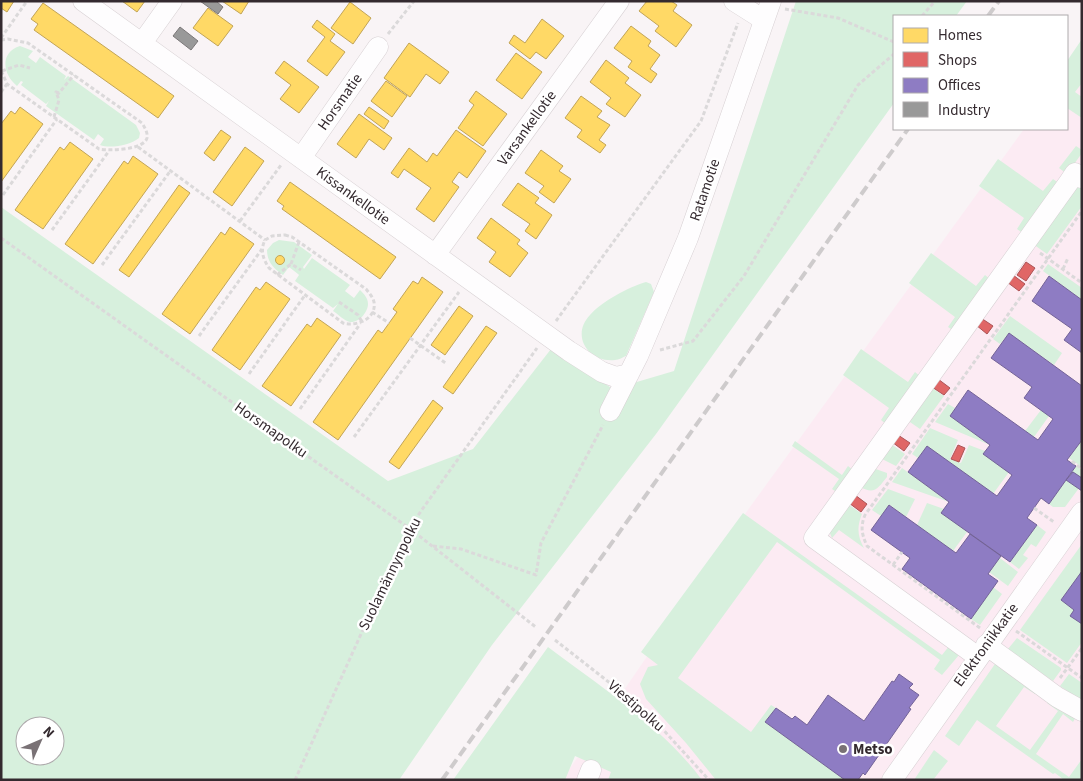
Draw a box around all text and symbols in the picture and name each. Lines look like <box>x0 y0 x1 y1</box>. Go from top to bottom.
legend <box>893 15 1068 130</box>
text: Homes <box>938 25 982 46</box>
text: Shops <box>938 50 977 71</box>
street label: Horsmatie <box>313 69 367 135</box>
text: Offices <box>938 75 981 96</box>
street label: Varsankellotie <box>493 86 561 170</box>
text: Industry <box>938 100 990 121</box>
street label: Ratamotie <box>685 156 725 224</box>
street label: Kissankellotie <box>312 162 394 230</box>
street label: Horsmapolku <box>230 397 312 463</box>
street label: Suolamännynpolku <box>354 514 426 634</box>
street label: Elektroniikkatie <box>949 599 1023 691</box>
street label: Viestipolku <box>603 675 669 737</box>
north arrow <box>15 716 65 766</box>
text: N <box>38 722 59 743</box>
place label: Metso <box>853 739 893 760</box>
marker: Metso <box>837 743 849 755</box>

